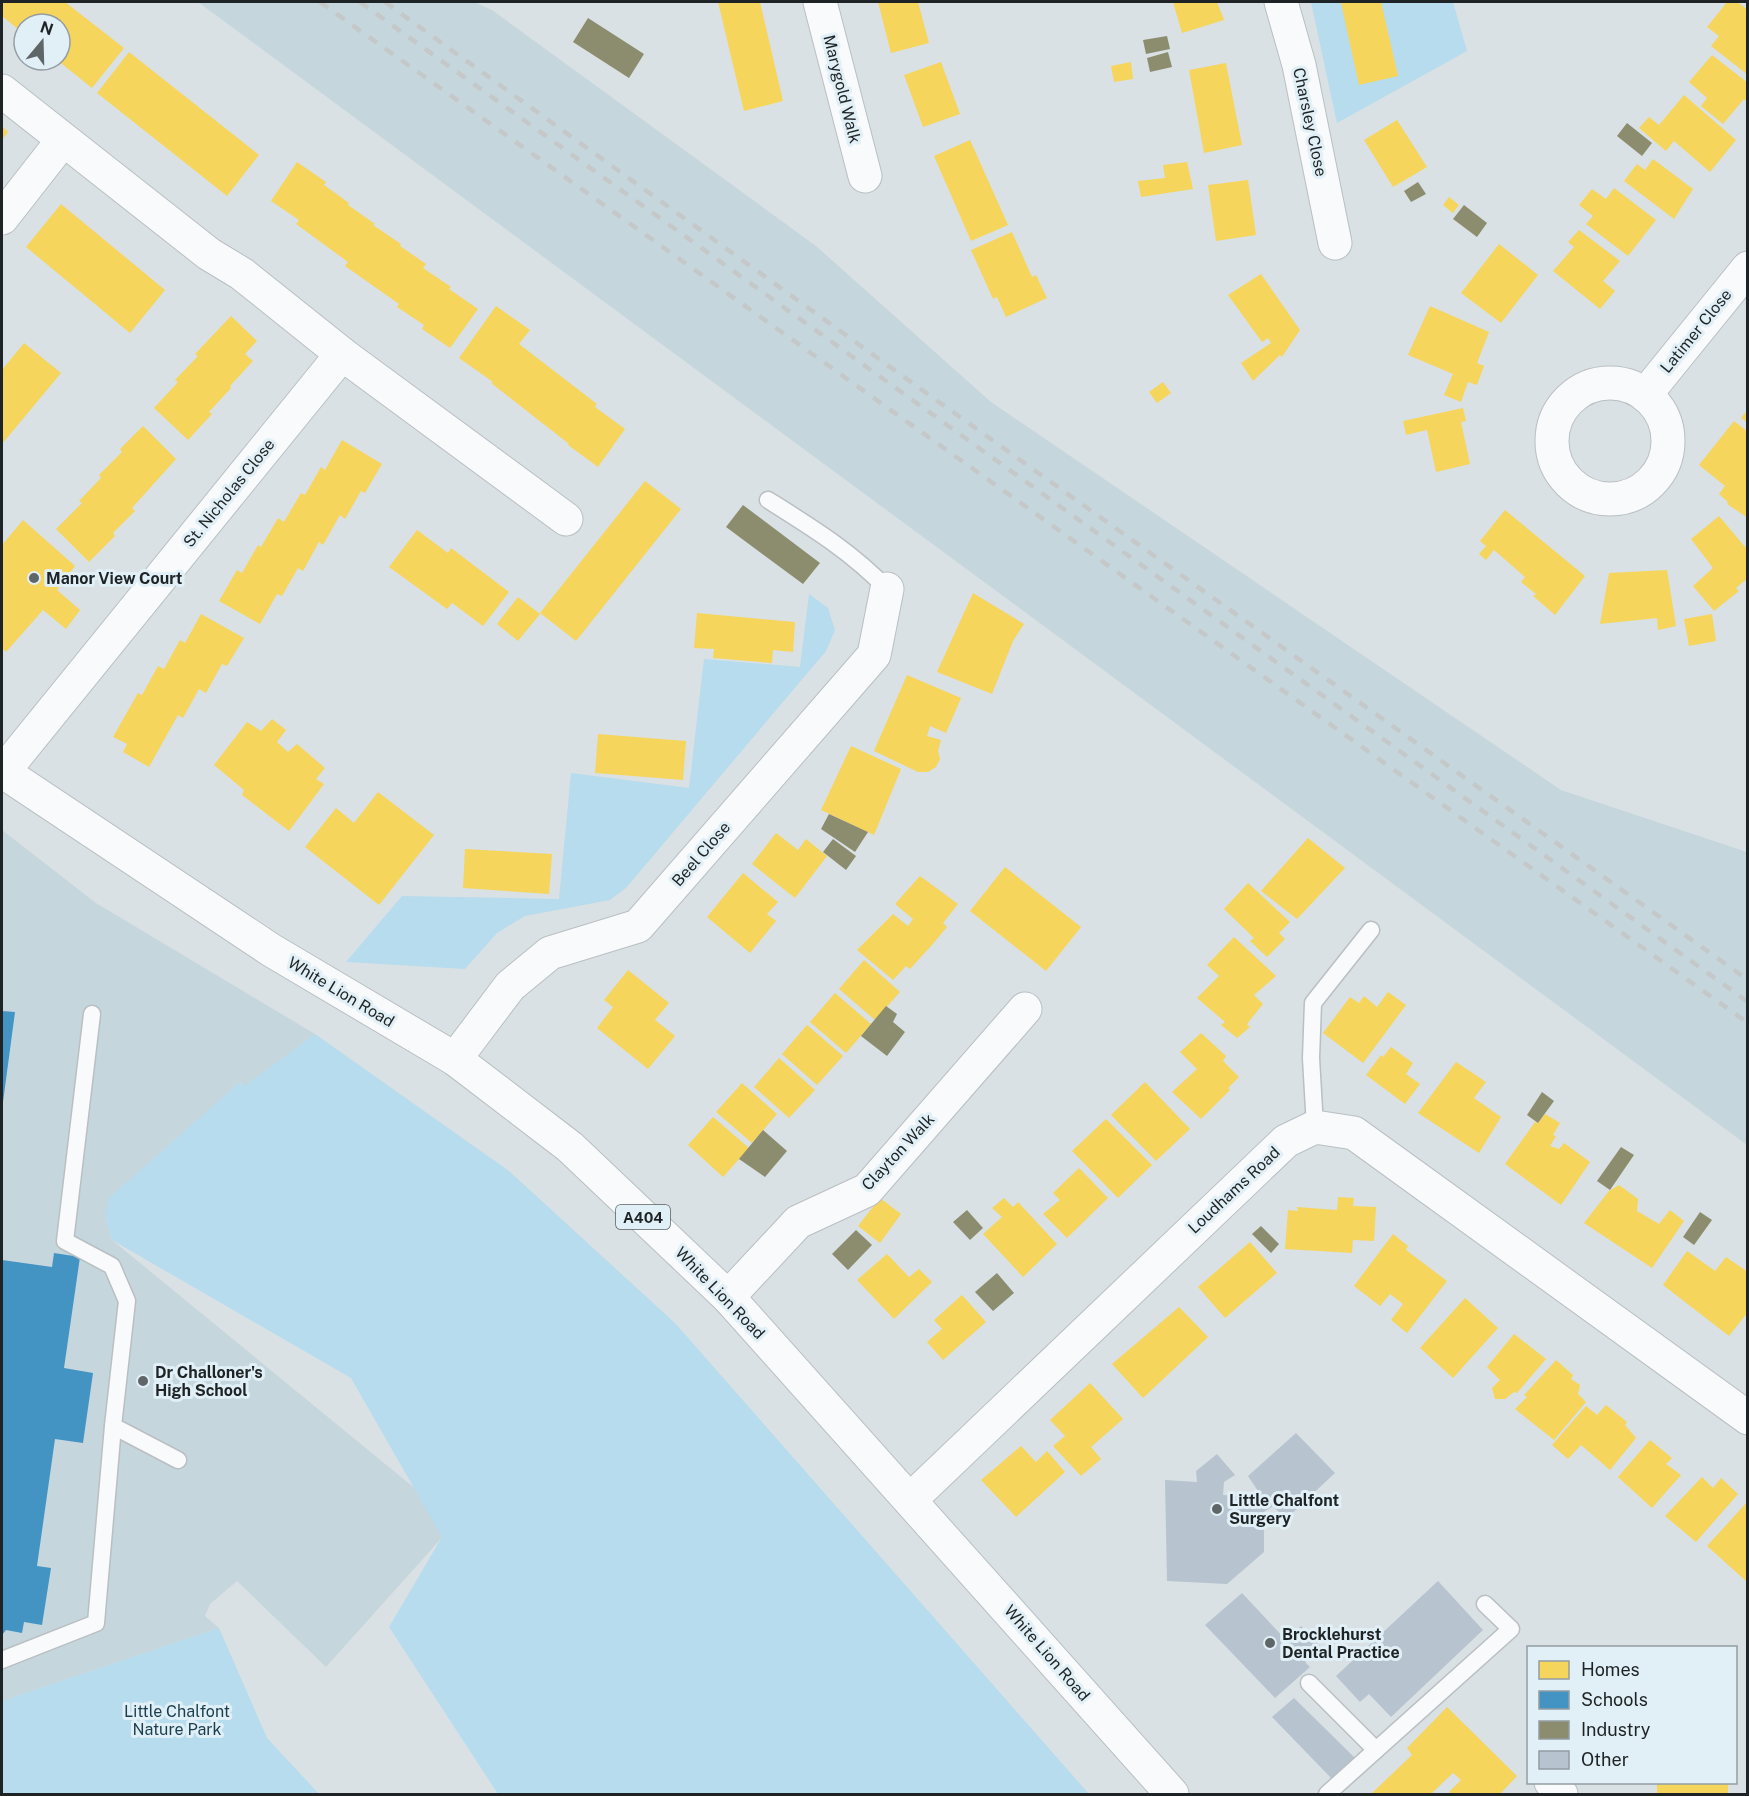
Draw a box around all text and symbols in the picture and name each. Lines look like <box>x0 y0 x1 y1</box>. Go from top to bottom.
north arrow <box>12 12 72 72</box>
text: N <box>38 17 56 39</box>
street label: Marygold Walk <box>819 33 865 145</box>
street label: Charsley Close <box>1289 66 1331 178</box>
street label: Latimer Close <box>1656 285 1736 377</box>
street label: St. Nicholas Close <box>179 435 279 551</box>
place label: Manor View Court <box>46 569 183 588</box>
marker: Manor View Court <box>27 571 41 585</box>
street label: Beel Close <box>668 818 734 890</box>
street label: White Lion Road <box>284 953 398 1031</box>
street label: Clayton Walk <box>858 1110 938 1194</box>
street label: Loudhams Road <box>1184 1143 1284 1237</box>
road number: A404 <box>616 1205 670 1229</box>
street label: White Lion Road <box>671 1243 769 1343</box>
place label: Dr Challoner's High School <box>155 1363 263 1400</box>
marker: Dr Challoner's High School <box>136 1374 150 1388</box>
place label: Little Chalfont Surgery <box>1229 1491 1339 1528</box>
marker: Little Chalfont Surgery <box>1210 1502 1224 1516</box>
street label: White Lion Road <box>1000 1601 1094 1705</box>
place label: Brocklehurst Dental Practice <box>1282 1625 1400 1662</box>
marker: Brocklehurst Dental Practice <box>1263 1636 1277 1650</box>
legend <box>1527 1646 1737 1784</box>
text: Homes <box>1581 1659 1640 1680</box>
text: Schools <box>1581 1689 1648 1710</box>
park label: Little Chalfont Nature Park <box>124 1702 230 1739</box>
text: Industry <box>1581 1719 1651 1740</box>
text: Other <box>1581 1749 1629 1770</box>

